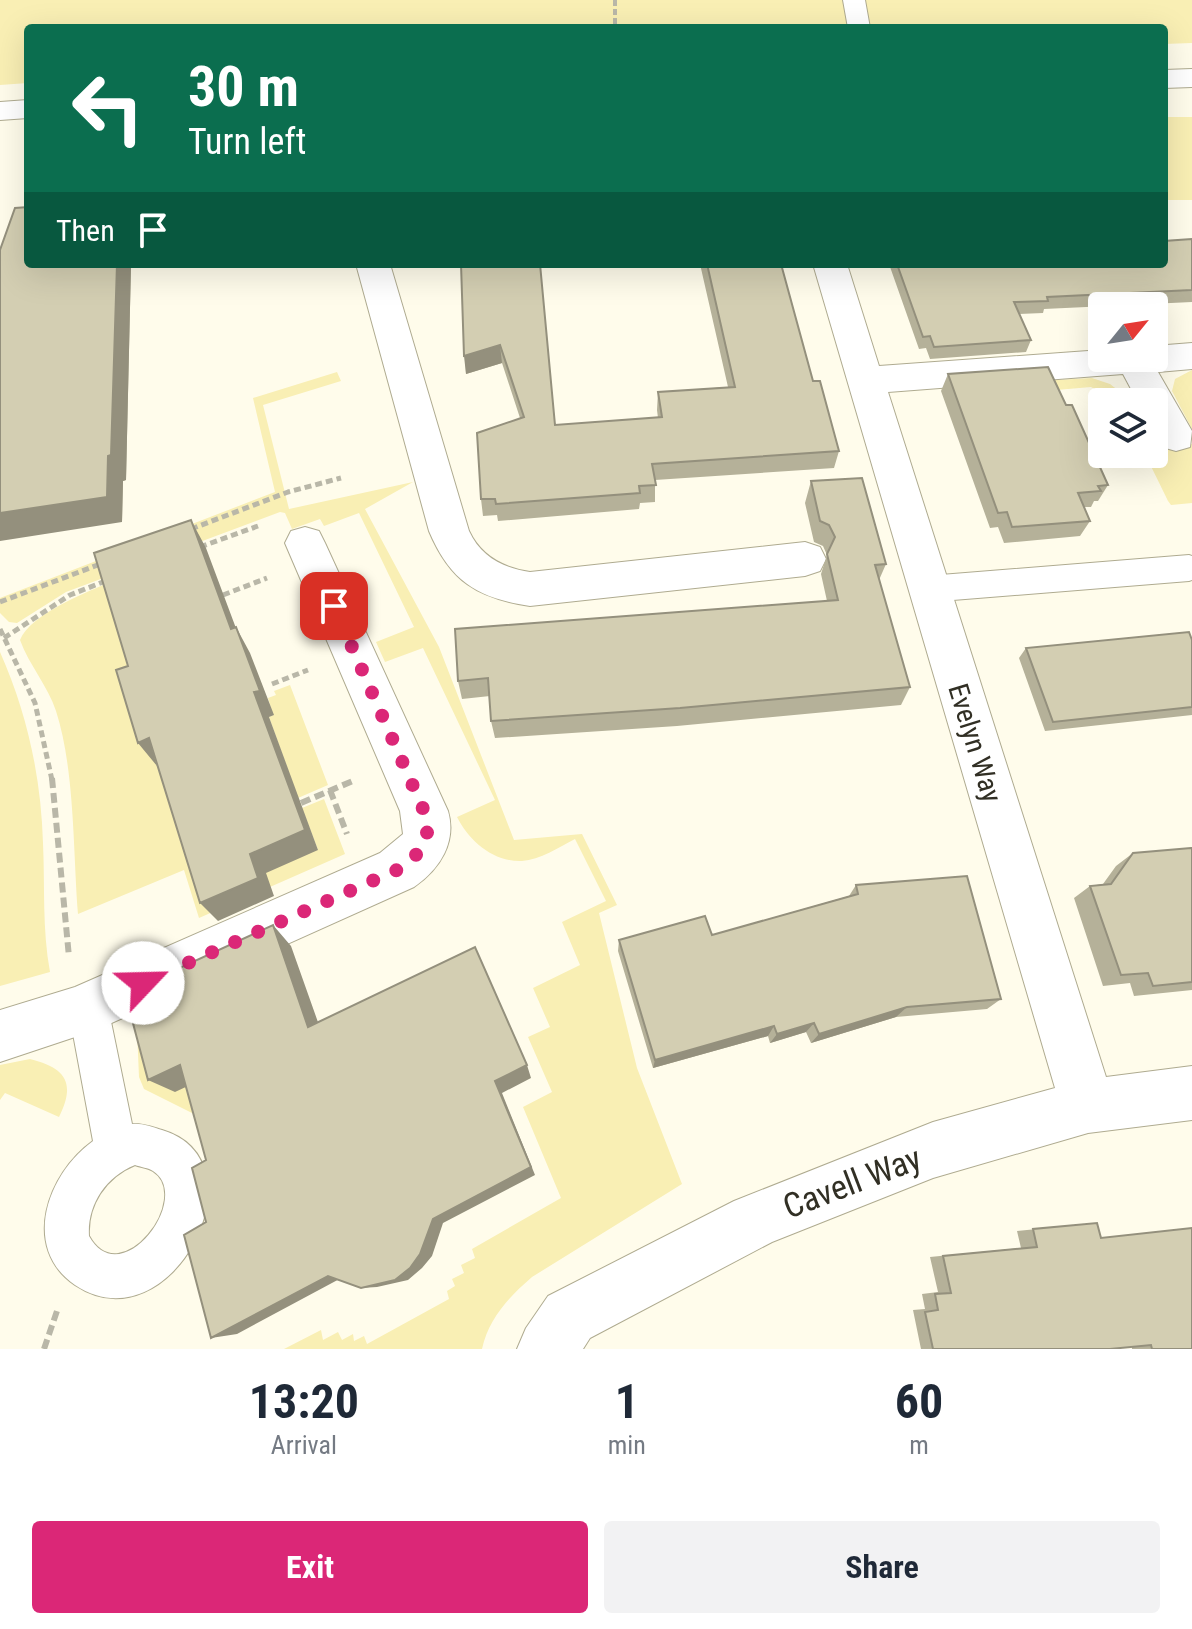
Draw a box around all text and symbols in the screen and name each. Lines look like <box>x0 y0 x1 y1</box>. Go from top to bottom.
text: 30 m <box>188 54 299 120</box>
icon: left <box>56 56 160 160</box>
text: Turn left <box>188 121 306 163</box>
icon: arrive <box>131 208 175 252</box>
text: Then <box>56 213 115 248</box>
north arrow <box>1088 292 1168 372</box>
map controls <box>1088 292 1168 468</box>
button: layers <box>1088 388 1168 468</box>
pin <box>300 572 368 640</box>
icon: arrive <box>312 584 356 628</box>
street label: Evelyn Way <box>941 680 1009 807</box>
position arrow <box>101 941 185 1025</box>
street label: Cavell Way <box>777 1137 927 1227</box>
text: 13:20 <box>249 1373 359 1430</box>
text: 1 <box>615 1373 639 1430</box>
text: 60 <box>895 1373 943 1430</box>
text: Arrival <box>271 1430 337 1460</box>
text: min <box>608 1430 646 1460</box>
text: m <box>909 1430 929 1460</box>
button: Exit <box>32 1521 588 1613</box>
button: Share <box>604 1521 1160 1613</box>

